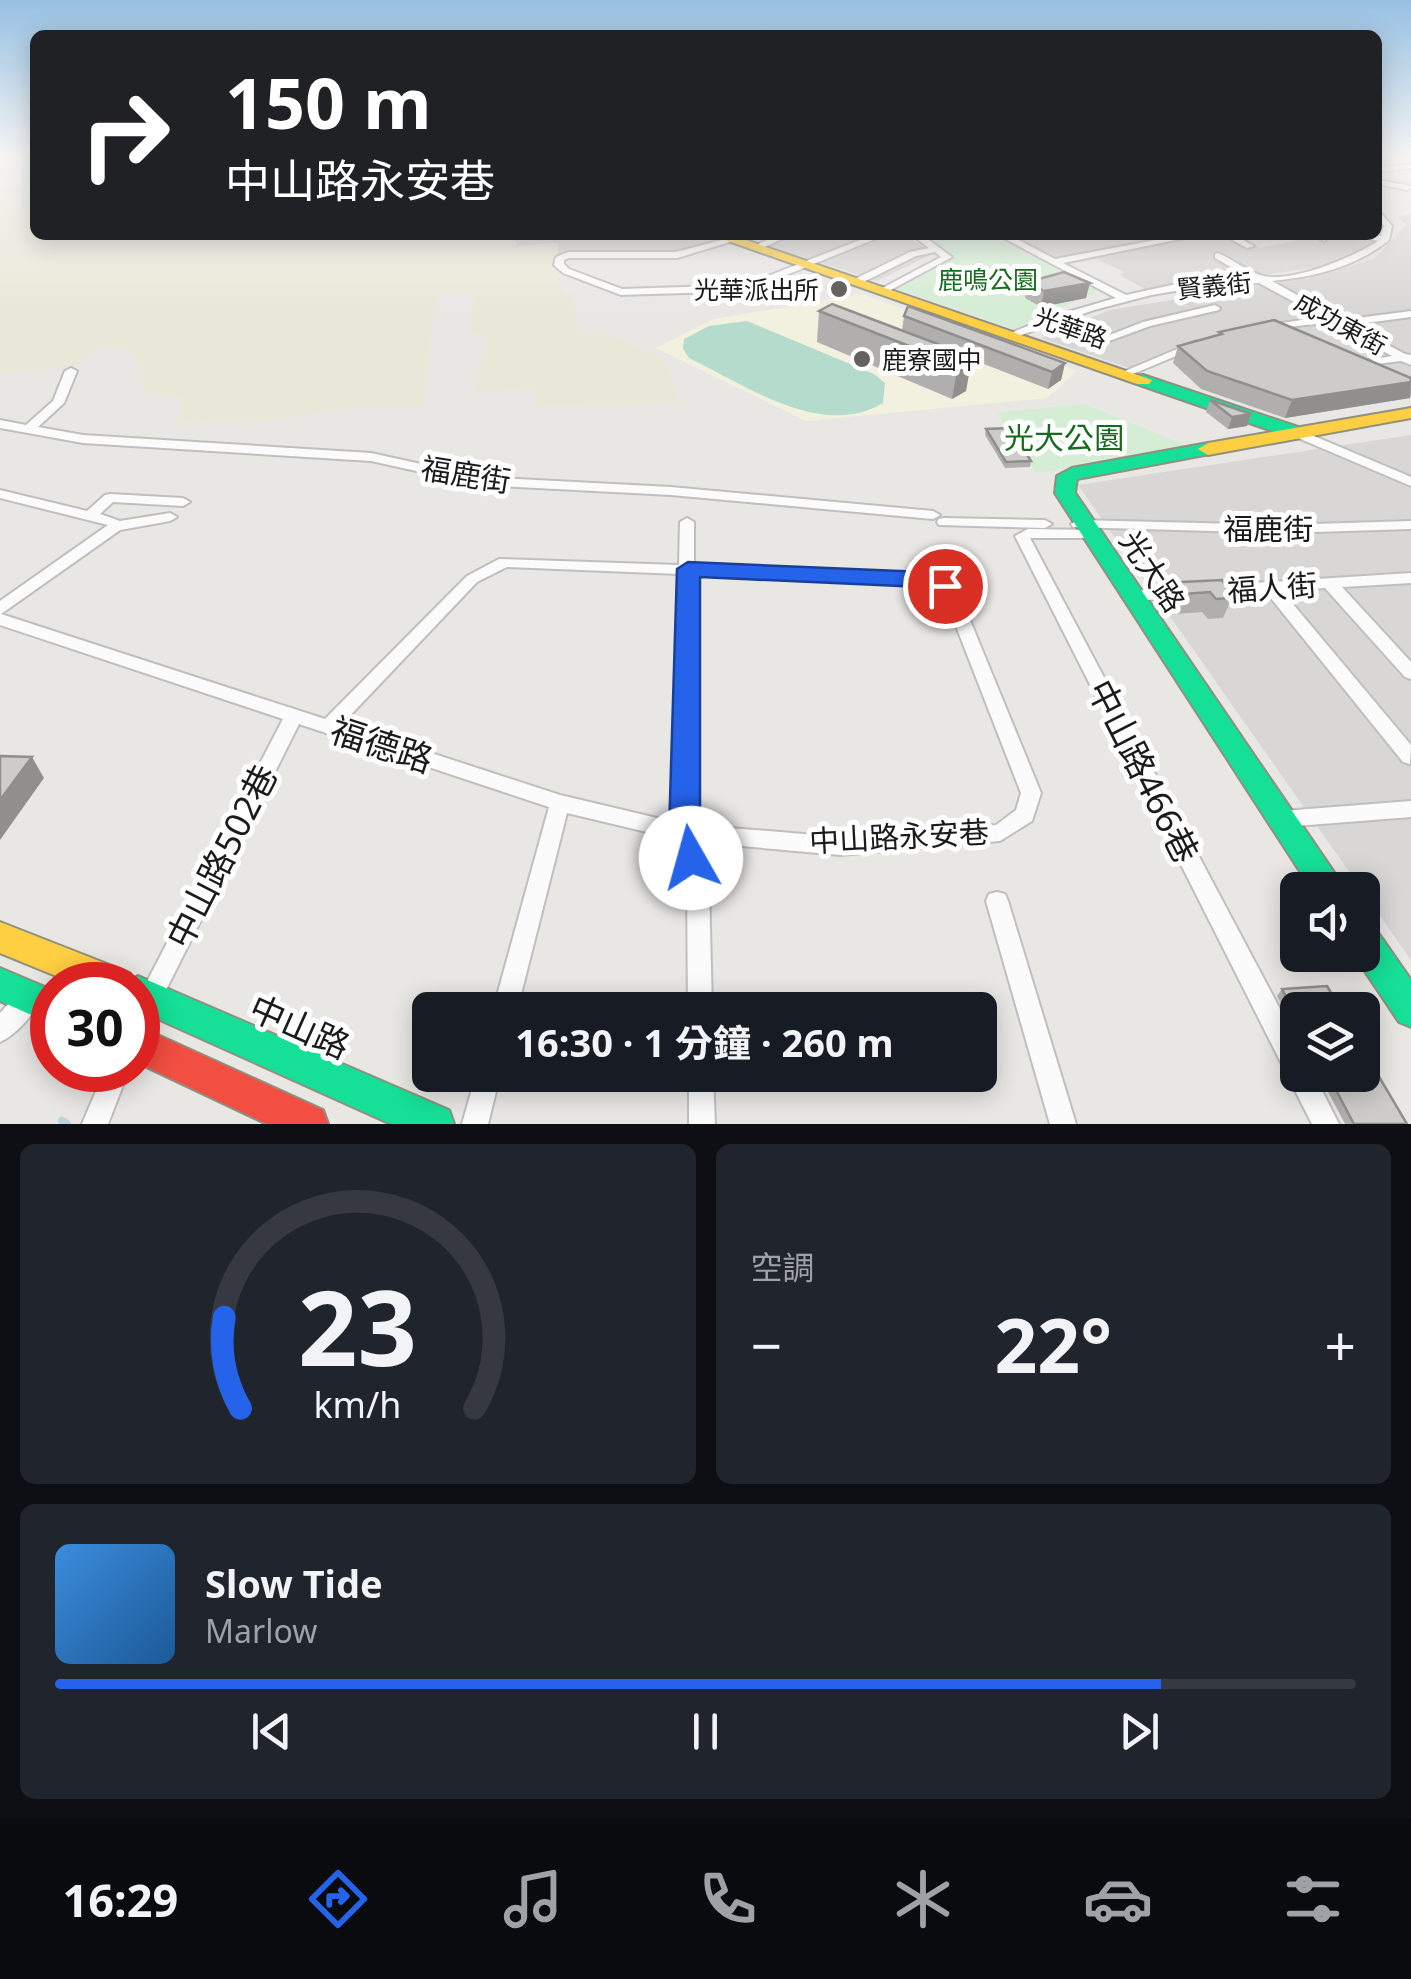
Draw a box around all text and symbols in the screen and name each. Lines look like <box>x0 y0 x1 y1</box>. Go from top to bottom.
text: 150 m <box>225 54 432 150</box>
icon: right <box>60 70 190 200</box>
text: 中山路永安巷 <box>225 149 495 210</box>
park label: 鹿鳴公園 <box>938 262 1038 296</box>
street label: 賢義街 <box>1175 264 1253 306</box>
place label: 光華派出所 <box>694 272 819 306</box>
marker: 光華派出所 <box>828 278 850 300</box>
street label: 成功東街 <box>1289 284 1393 362</box>
street label: 光華路 <box>1030 299 1112 355</box>
place label: 鹿寮國中 <box>882 342 982 376</box>
marker: 鹿寮國中 <box>851 348 873 370</box>
park label: 光大公園 <box>1004 417 1124 458</box>
street label: 福鹿街 <box>418 447 514 501</box>
street label: 福鹿街 <box>1223 508 1313 549</box>
street label: 光大路 <box>1111 522 1195 620</box>
pin <box>903 544 988 629</box>
icon: arrive <box>918 559 973 614</box>
street label: 福人街 <box>1226 563 1318 611</box>
street label: 中山路466巷 <box>1078 671 1210 871</box>
street label: 福德路 <box>325 705 439 783</box>
street label: 中山路502巷 <box>155 756 287 956</box>
position arrow <box>639 806 743 910</box>
street label: 中山路永安巷 <box>808 811 990 861</box>
map controls <box>1280 872 1380 1092</box>
button: sound <box>1280 872 1380 972</box>
speed limit sign: 30 <box>30 962 160 1092</box>
street label: 中山路 <box>242 983 358 1069</box>
button: layers <box>1280 992 1380 1092</box>
text: 16:30 · 1 分鐘 · 260 m <box>515 1016 894 1068</box>
text: 空調 <box>751 1245 815 1288</box>
text: 23 <box>298 1255 417 1396</box>
text: 22° <box>994 1293 1112 1395</box>
text: − <box>751 1307 782 1382</box>
text: + <box>1325 1307 1356 1382</box>
text: km/h <box>314 1380 402 1428</box>
text: Slow Tide <box>205 1557 383 1609</box>
text: Marlow <box>205 1609 317 1652</box>
icon: previous <box>244 1704 299 1759</box>
icon: pause <box>678 1704 733 1759</box>
icon: next <box>1112 1704 1167 1759</box>
icon: directions <box>303 1864 373 1934</box>
icon: music <box>498 1864 568 1934</box>
icon: phone <box>693 1864 763 1934</box>
icon: climate <box>888 1864 958 1934</box>
icon: car <box>1083 1864 1153 1934</box>
icon: filters <box>1278 1864 1348 1934</box>
text: 16:29 <box>63 1869 178 1930</box>

